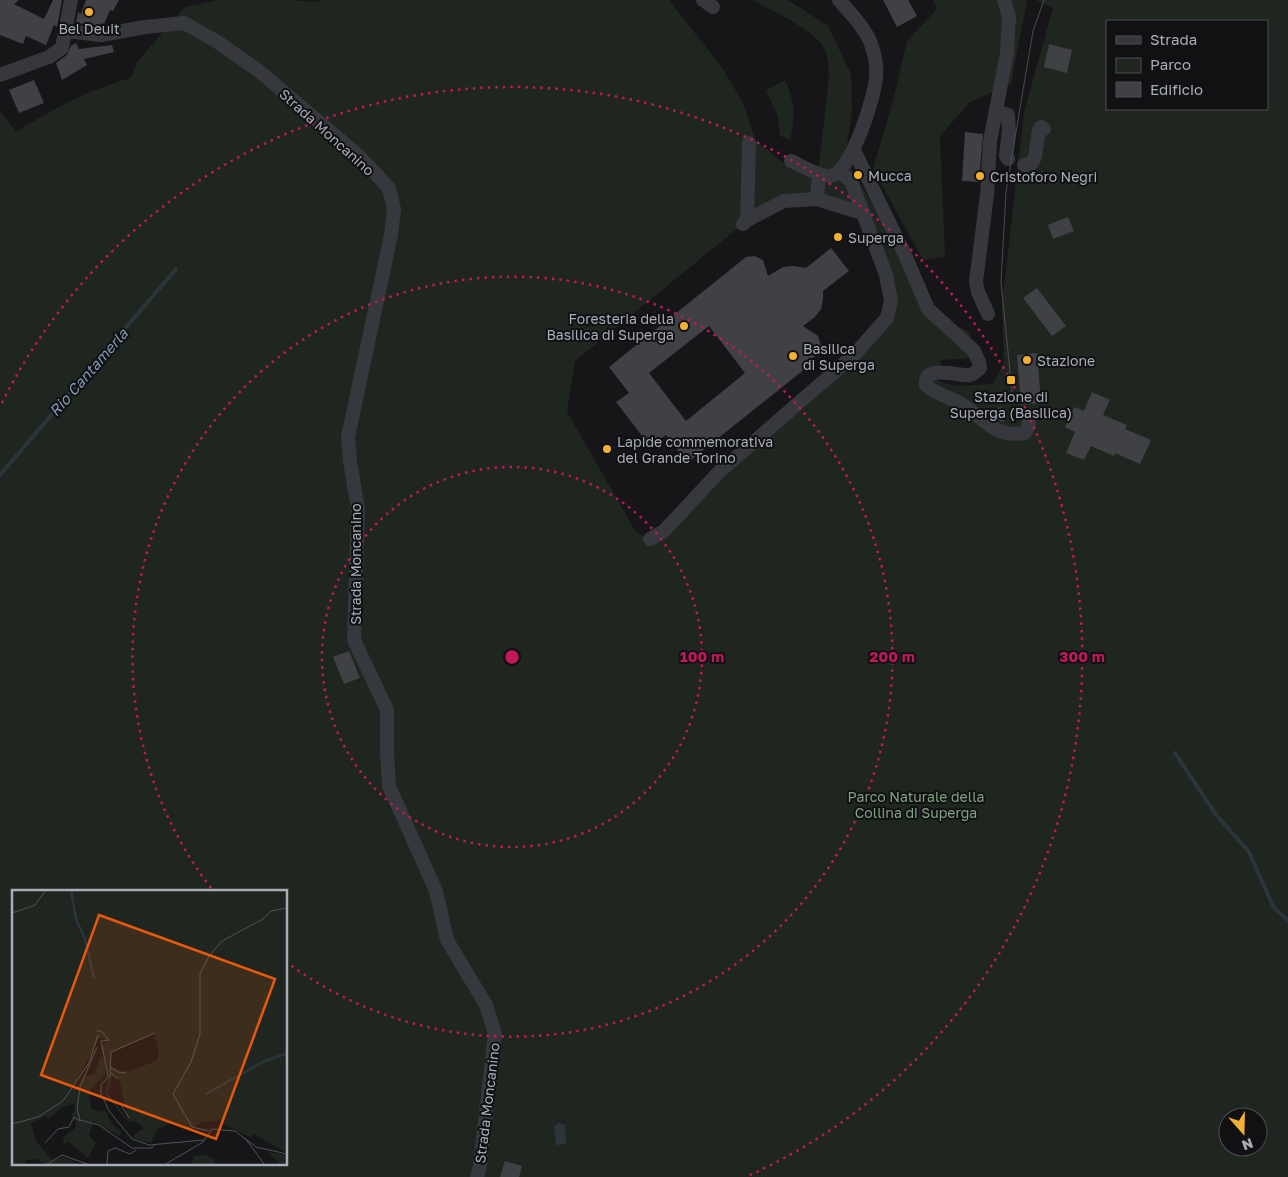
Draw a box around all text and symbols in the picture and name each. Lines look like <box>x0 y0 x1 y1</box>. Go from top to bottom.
marker: Bel Deuit <box>83 6 95 18</box>
place label: Bel Deuit <box>58 20 120 37</box>
legend <box>1106 20 1268 110</box>
text: Strada <box>1150 30 1197 48</box>
text: Parco <box>1150 55 1191 73</box>
text: Edificio <box>1150 80 1203 98</box>
street label: Strada Moncanino <box>276 85 378 179</box>
place label: Mucca <box>868 167 912 184</box>
place label: Cristoforo Negri <box>990 168 1097 185</box>
marker: Mucca <box>852 169 864 181</box>
marker: Cristoforo Negri <box>974 170 986 182</box>
place label: Superga <box>848 229 904 246</box>
marker: Superga <box>832 231 844 243</box>
place label: Foresteria della Basilica di Superga <box>546 310 674 343</box>
marker: Foresteria della Basilica di Superga <box>678 320 690 332</box>
water label: Rio Cantamerla <box>45 324 131 420</box>
place label: Basilica di Superga <box>803 340 875 373</box>
marker: Basilica di Superga <box>787 350 799 362</box>
place label: Stazione <box>1037 352 1095 369</box>
marker: Stazione <box>1021 354 1033 366</box>
marker: Stazione di Superga (Basilica) <box>1005 374 1017 386</box>
place label: Stazione di Superga (Basilica) <box>950 388 1072 421</box>
place label: Lapide commemorativa del Grande Torino <box>617 433 773 466</box>
marker: Lapide commemorativa del Grande Torino <box>601 443 613 455</box>
street label: Strada Moncanino <box>347 503 364 625</box>
text: 100 m <box>680 647 724 665</box>
text: 200 m <box>869 647 915 665</box>
text: 300 m <box>1059 647 1105 665</box>
centre of rings <box>503 648 521 666</box>
park label: Parco Naturale della Collina di Superga <box>847 788 985 821</box>
inset map <box>12 890 288 1164</box>
street label: Strada Moncanino <box>471 1042 503 1164</box>
north arrow <box>1218 1107 1268 1157</box>
text: N <box>1240 1135 1256 1154</box>

